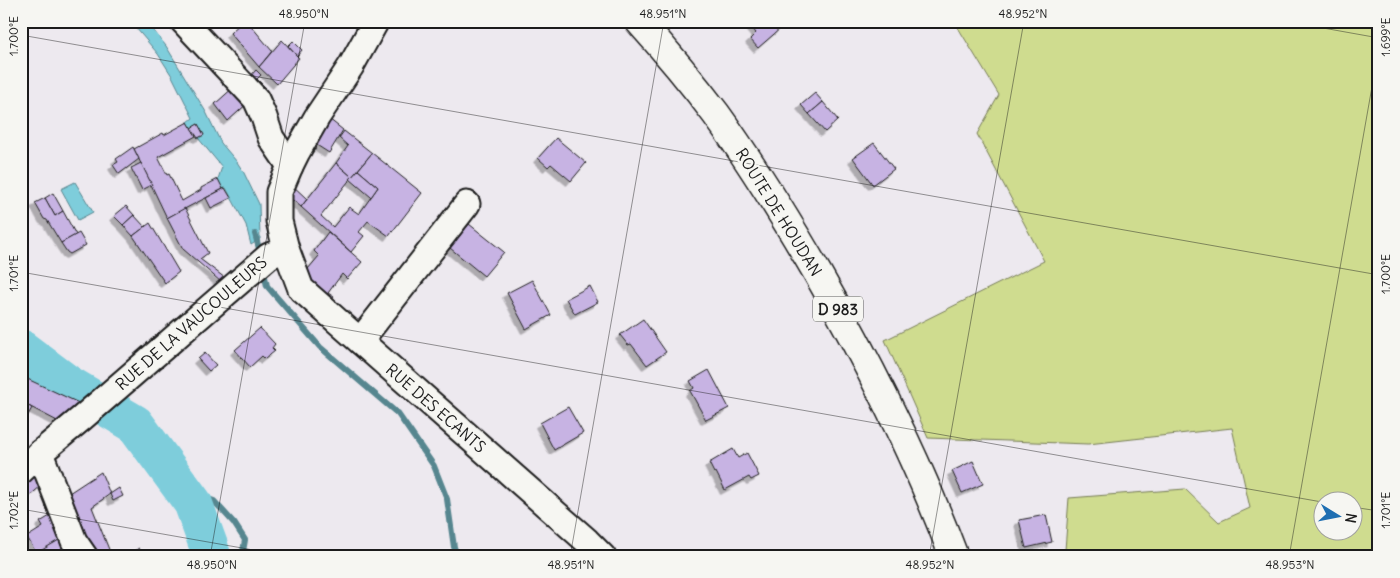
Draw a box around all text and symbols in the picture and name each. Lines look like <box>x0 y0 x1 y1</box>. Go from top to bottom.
text: 48.950°N <box>279 6 329 21</box>
text: 48.951°N <box>639 6 687 21</box>
text: 48.952°N <box>998 6 1048 21</box>
text: 1.700°E <box>6 16 21 56</box>
text: 1.699°E <box>1378 17 1393 57</box>
street label: ROUTE DE HOUDAN <box>732 144 826 280</box>
street label: RUE DE LA VAUCOULEURS <box>111 252 271 394</box>
text: 1.700°E <box>1378 254 1393 294</box>
text: 1.701°E <box>6 255 21 291</box>
road number: D 983 <box>813 296 863 322</box>
street label: RUE DES ECANTS <box>382 359 490 457</box>
north arrow <box>1312 490 1362 540</box>
text: 1.702°E <box>6 491 21 529</box>
text: 1.701°E <box>1378 492 1393 528</box>
text: N <box>1341 512 1361 525</box>
text: 48.950°N <box>187 557 237 572</box>
text: 48.951°N <box>547 557 595 572</box>
text: 48.952°N <box>905 557 955 572</box>
text: 48.953°N <box>1265 557 1315 572</box>

